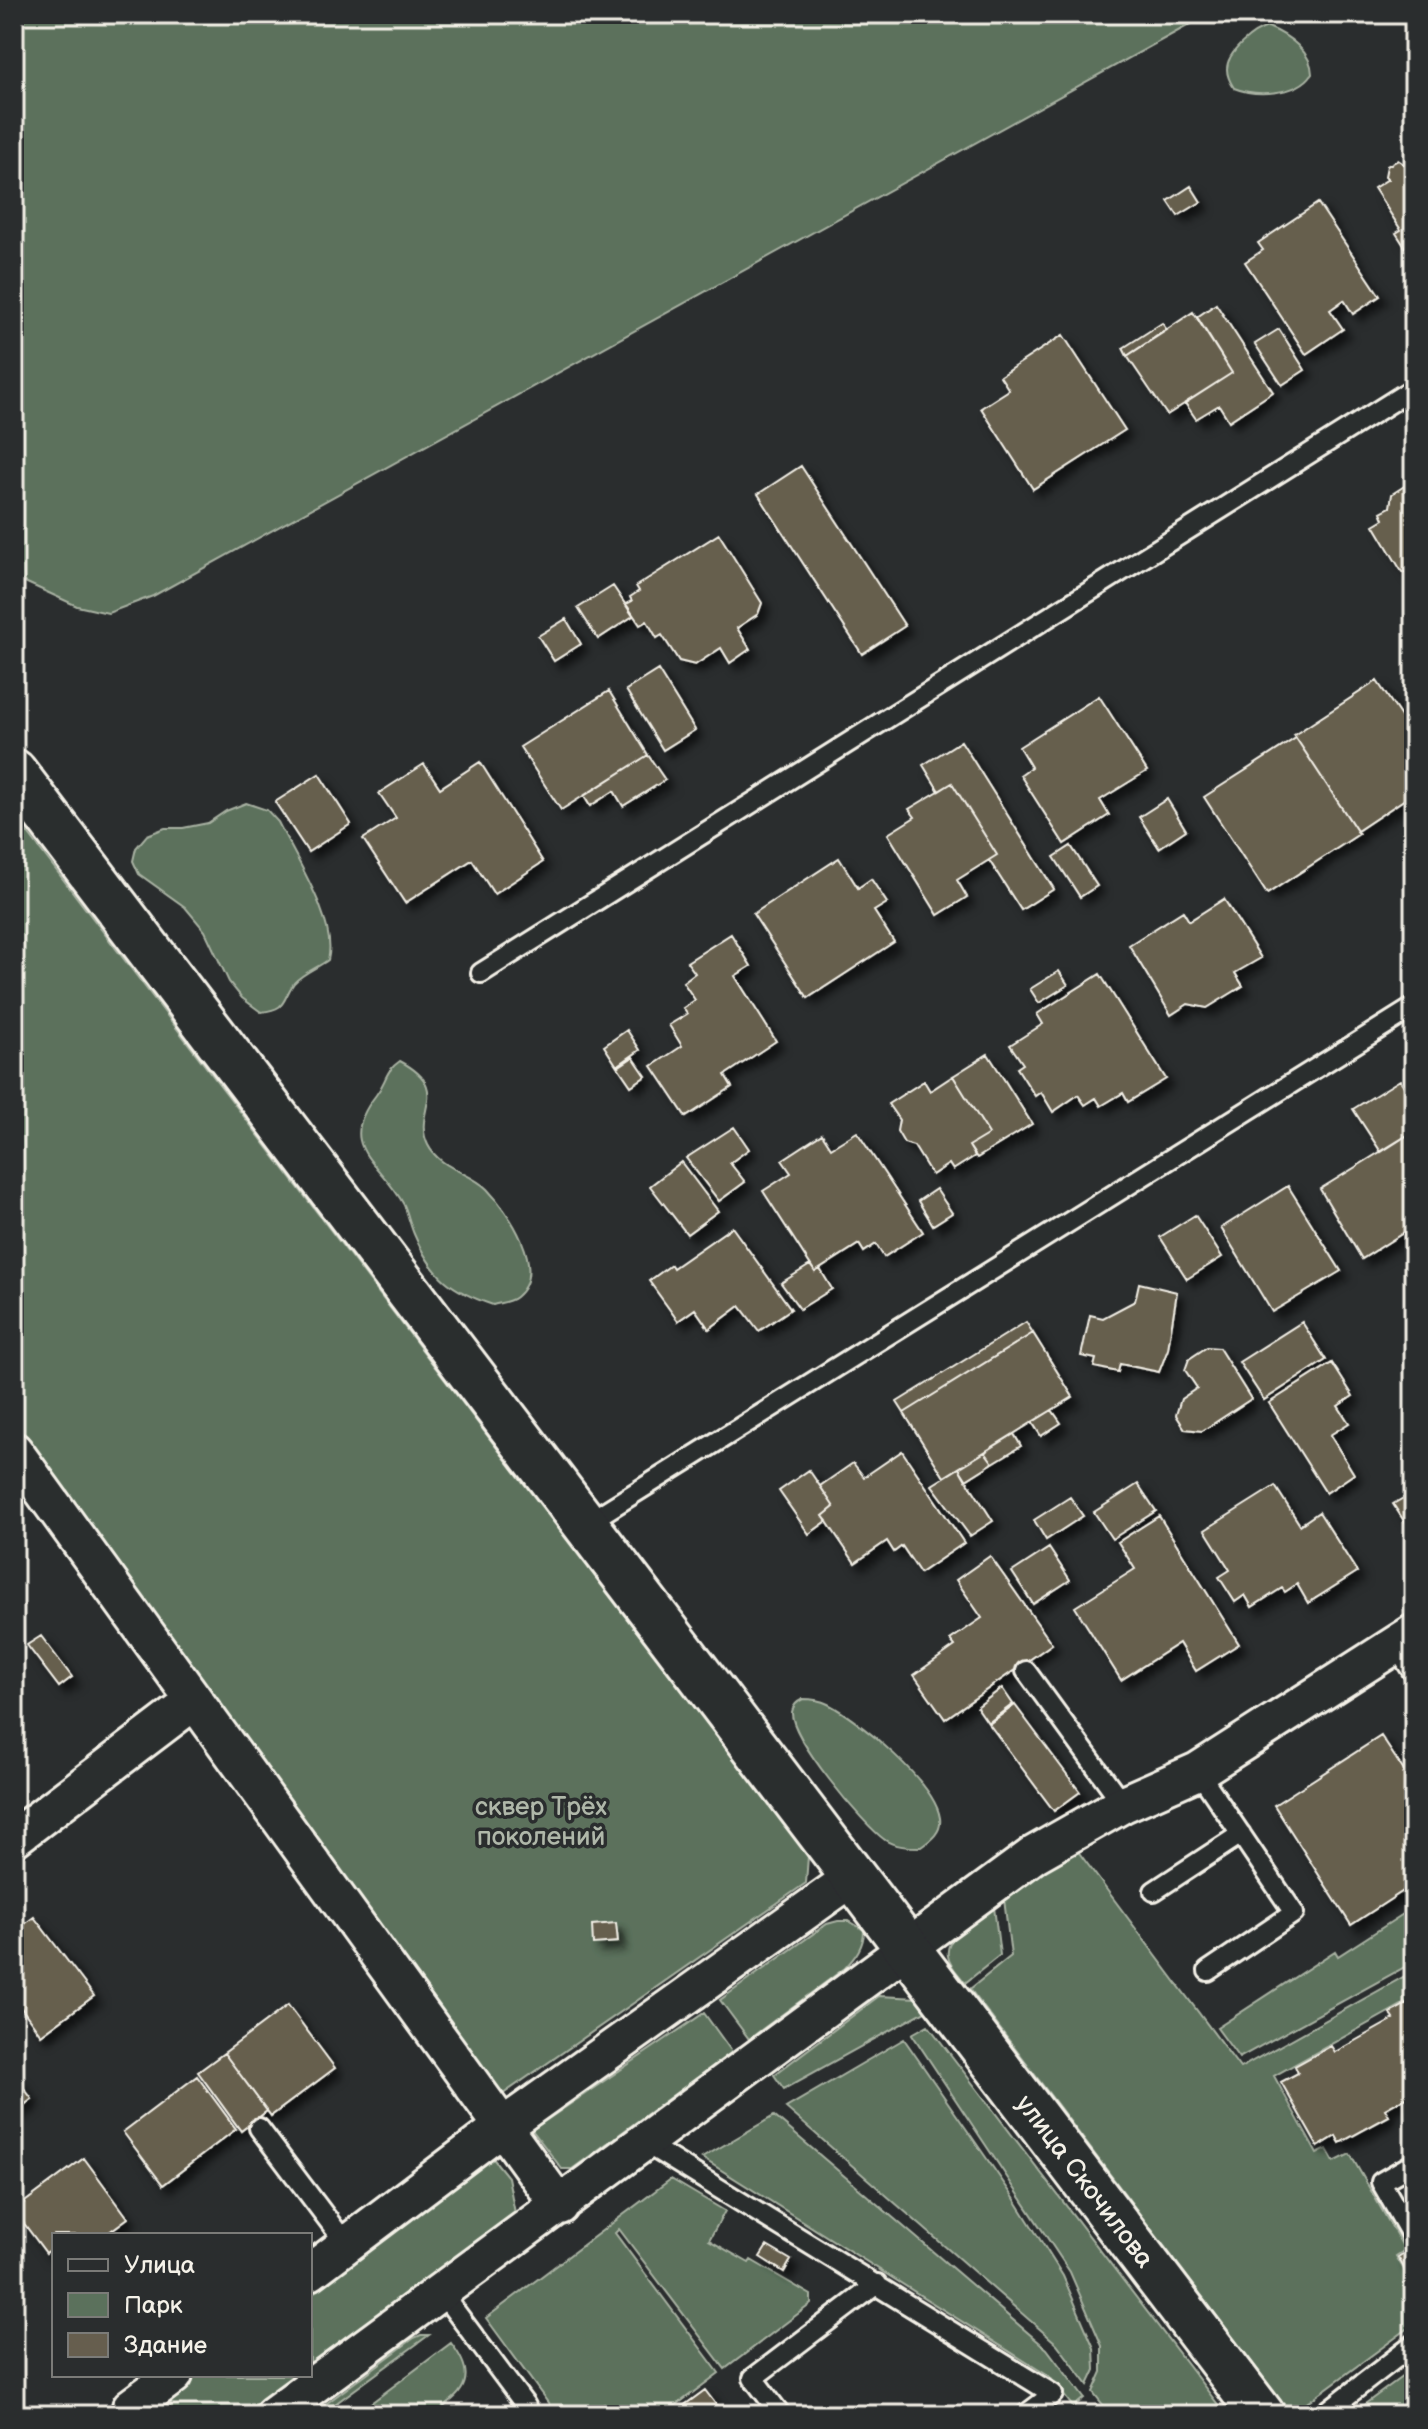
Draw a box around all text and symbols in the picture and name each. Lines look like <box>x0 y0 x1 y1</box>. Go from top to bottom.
park label: сквер Трёх поколений <box>475 1792 607 1853</box>
street label: улица Скочилова <box>1009 2089 1160 2274</box>
legend <box>52 2233 312 2377</box>
text: Улица <box>124 2251 195 2280</box>
text: Парк <box>124 2291 183 2320</box>
text: Здание <box>124 2331 207 2360</box>

